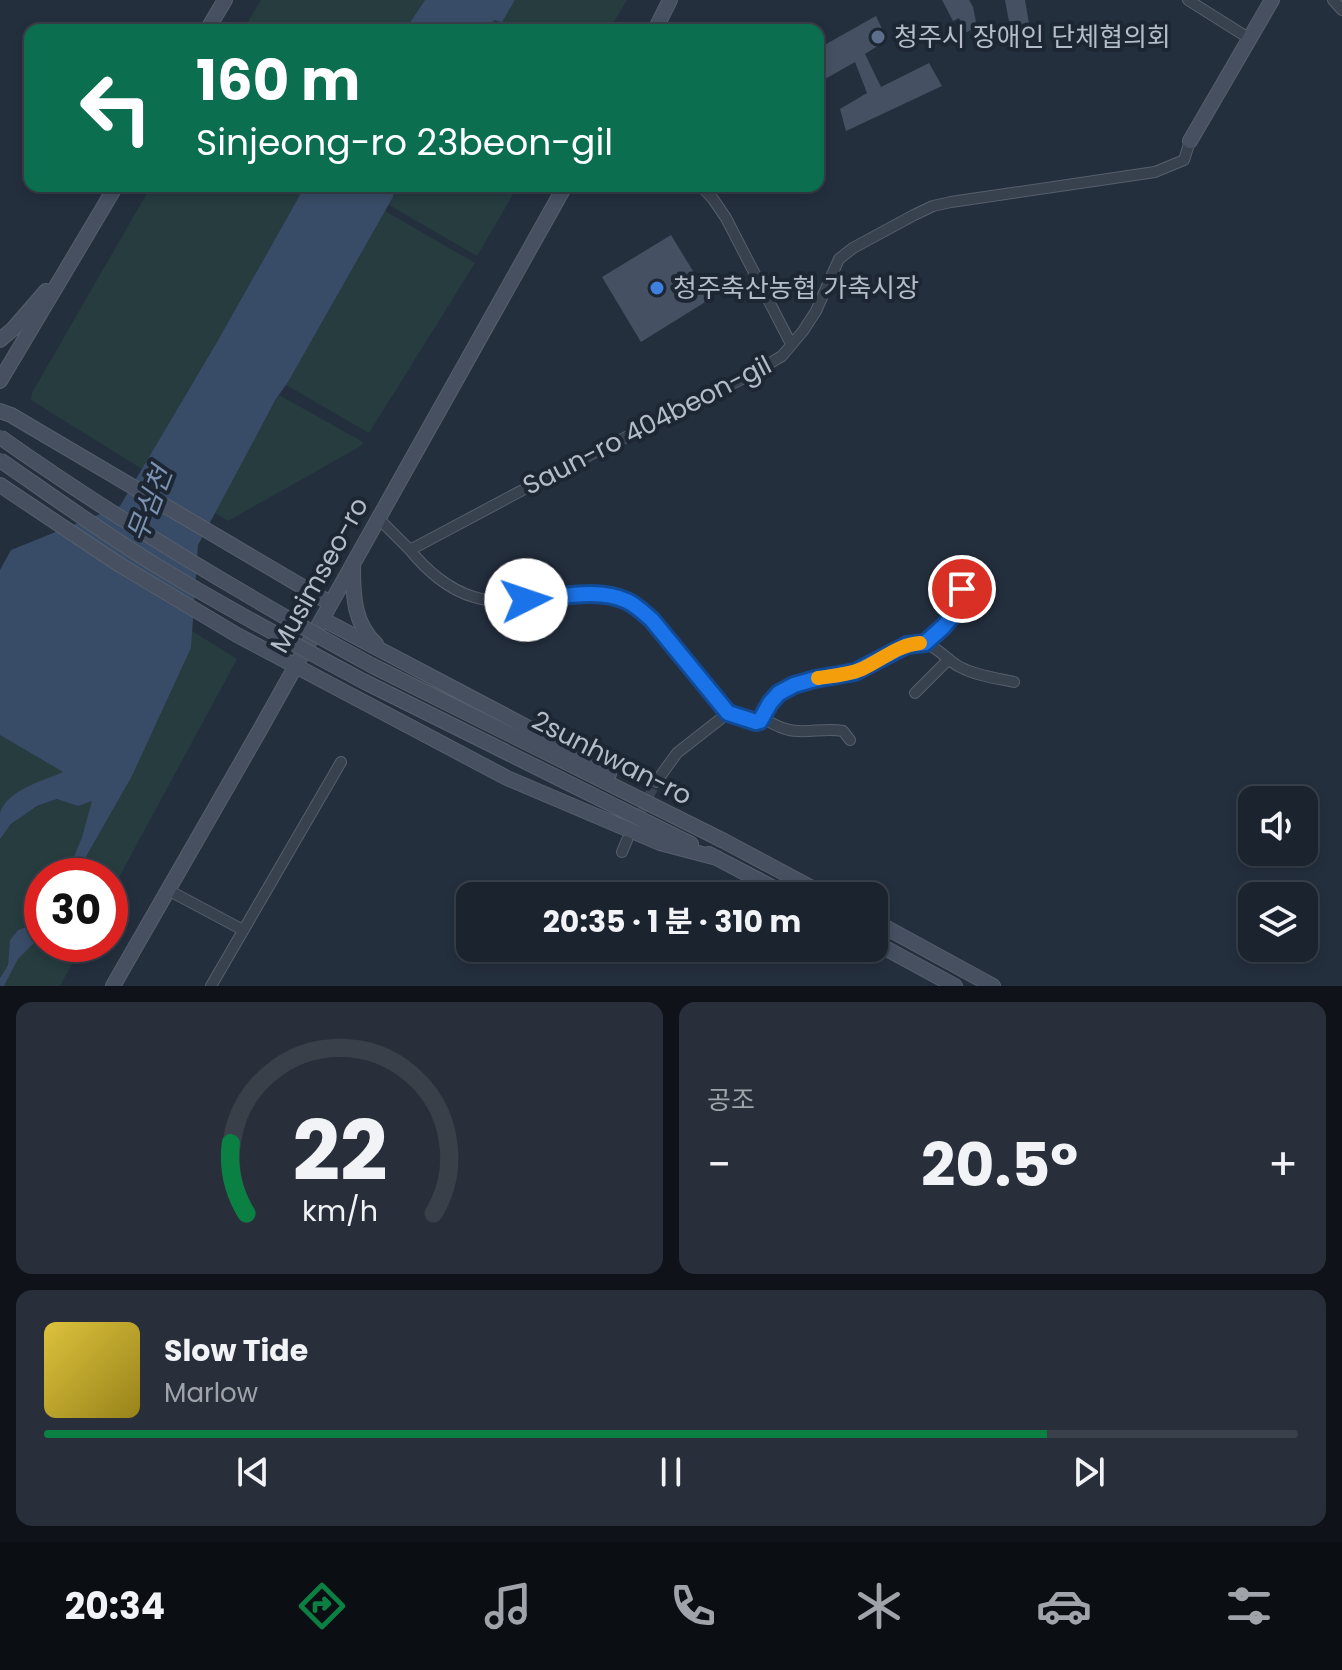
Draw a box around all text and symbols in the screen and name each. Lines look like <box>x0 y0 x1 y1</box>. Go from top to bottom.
place label: 청주시 장애인 단체협의회 <box>894 19 1171 55</box>
marker: 청주시 장애인 단체협의회 <box>869 28 887 46</box>
text: 160 m <box>196 41 360 120</box>
icon: left <box>64 56 168 160</box>
text: Sinjeong-ro 23beon-gil <box>196 117 613 168</box>
place label: 청주축산농협 가축시장 <box>673 270 919 306</box>
marker: 청주축산농협 가축시장 <box>648 279 666 297</box>
street label: Saun-ro 404beon-gil <box>517 347 777 503</box>
water label: 무심천 <box>117 458 183 547</box>
street label: Musimseo-ro <box>261 491 377 659</box>
pin <box>928 555 996 623</box>
position arrow <box>484 558 568 642</box>
icon: arrive <box>940 567 984 611</box>
street label: 2sunhwan-ro <box>526 702 698 814</box>
map controls <box>1238 786 1318 962</box>
button: sound <box>1238 786 1318 866</box>
speed limit sign: 30 <box>24 858 128 962</box>
button: layers <box>1238 882 1318 962</box>
text: 20:35 · 1 분 · 310 m <box>543 900 801 943</box>
text: 공조 <box>707 1082 755 1118</box>
text: 22 <box>292 1093 387 1209</box>
text: 20.5° <box>921 1123 1078 1207</box>
text: − <box>707 1134 731 1195</box>
text: + <box>1268 1134 1298 1195</box>
text: km/h <box>301 1191 378 1231</box>
text: Slow Tide <box>164 1329 308 1372</box>
text: Marlow <box>164 1375 258 1411</box>
icon: previous <box>231 1450 275 1494</box>
icon: pause <box>649 1450 693 1494</box>
icon: next <box>1067 1450 1111 1494</box>
icon: directions <box>294 1578 350 1634</box>
icon: music <box>480 1578 536 1634</box>
icon: phone <box>665 1578 721 1634</box>
icon: climate <box>851 1578 907 1634</box>
icon: car <box>1036 1578 1092 1634</box>
icon: filters <box>1221 1578 1277 1634</box>
text: 20:34 <box>65 1581 165 1632</box>

